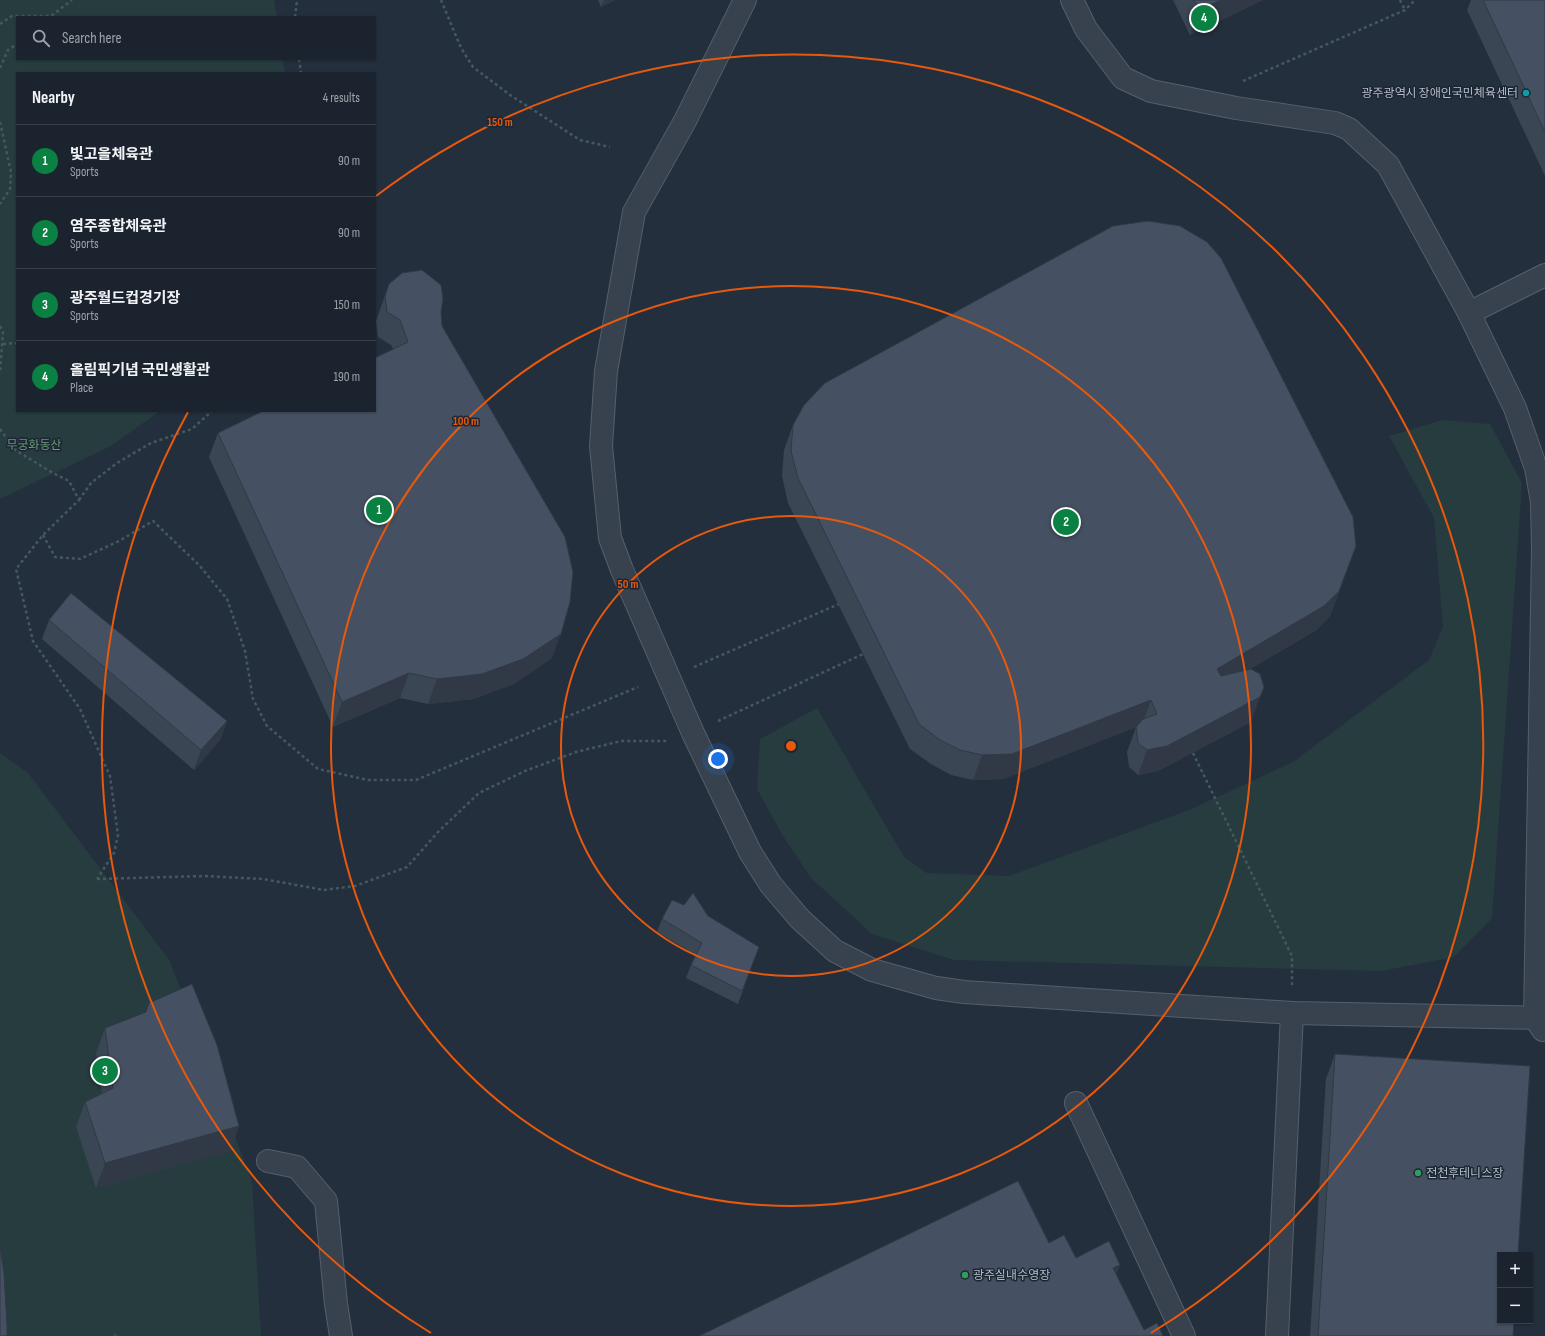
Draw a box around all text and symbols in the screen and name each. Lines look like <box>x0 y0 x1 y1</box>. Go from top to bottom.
pin: 4 <box>1191 3 1217 33</box>
search box <box>16 16 376 60</box>
icon: search <box>30 27 52 49</box>
text: Search here <box>62 29 122 48</box>
place label: 광주광역시 장애인국민체육센터 <box>1362 86 1518 101</box>
text: Nearby <box>32 88 75 108</box>
marker: 광주광역시 장애인국민체육센터 <box>1521 88 1531 98</box>
text: 4 results <box>323 90 360 106</box>
text: 150 m <box>487 115 513 130</box>
text: 빛고을체육관 <box>70 145 153 164</box>
text: 1 <box>42 153 48 169</box>
text: 90 m <box>338 153 360 169</box>
text: Sports <box>70 164 99 180</box>
text: 염주종합체육관 <box>70 217 167 236</box>
text: 2 <box>42 225 48 241</box>
text: 90 m <box>338 225 360 241</box>
text: Sports <box>70 236 99 252</box>
text: 광주월드컵경기장 <box>70 289 180 308</box>
text: 3 <box>42 297 48 313</box>
text: 150 m <box>334 297 360 313</box>
text: Sports <box>70 308 99 324</box>
text: 올림픽기념 국민생활관 <box>70 361 210 380</box>
text: 4 <box>42 369 48 385</box>
text: 190 m <box>333 369 360 385</box>
text: Place <box>70 380 93 396</box>
text: 100 m <box>453 414 479 429</box>
park label: 무궁화동산 <box>6 438 62 453</box>
pin: 1 <box>366 495 392 525</box>
pin: 2 <box>1053 507 1079 537</box>
text: 50 m <box>618 577 638 592</box>
centre of rings <box>784 739 798 753</box>
your location <box>708 749 728 769</box>
pin: 3 <box>92 1056 118 1086</box>
place label: 전천후테니스장 <box>1426 1166 1503 1181</box>
marker: 전천후테니스장 <box>1413 1168 1423 1178</box>
map controls <box>1497 1252 1533 1324</box>
button: + <box>1497 1252 1533 1288</box>
place label: 광주실내수영장 <box>973 1268 1050 1283</box>
marker: 광주실내수영장 <box>960 1270 970 1280</box>
button: − <box>1497 1288 1533 1324</box>

